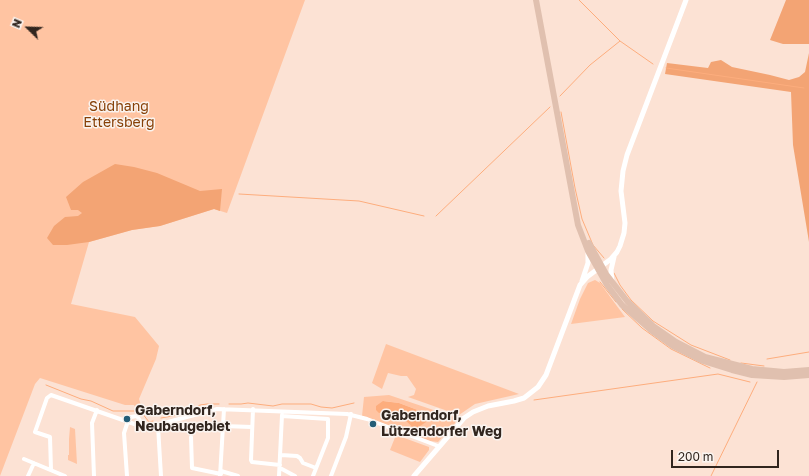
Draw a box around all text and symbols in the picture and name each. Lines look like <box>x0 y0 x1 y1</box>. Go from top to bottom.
north arrow <box>8 8 48 48</box>
text: N <box>9 17 24 30</box>
park label: Südhang Ettersberg <box>83 99 155 132</box>
place label: Gaberndorf, Neubaugebiet <box>135 403 230 436</box>
place label: Gaberndorf, Lützendorfer Weg <box>381 408 502 440</box>
marker: Gaberndorf, Neubaugebiet <box>122 414 132 424</box>
marker: Gaberndorf, Lützendorfer Weg <box>368 419 378 429</box>
scale bar <box>673 442 781 468</box>
text: 200 m <box>678 449 713 464</box>

